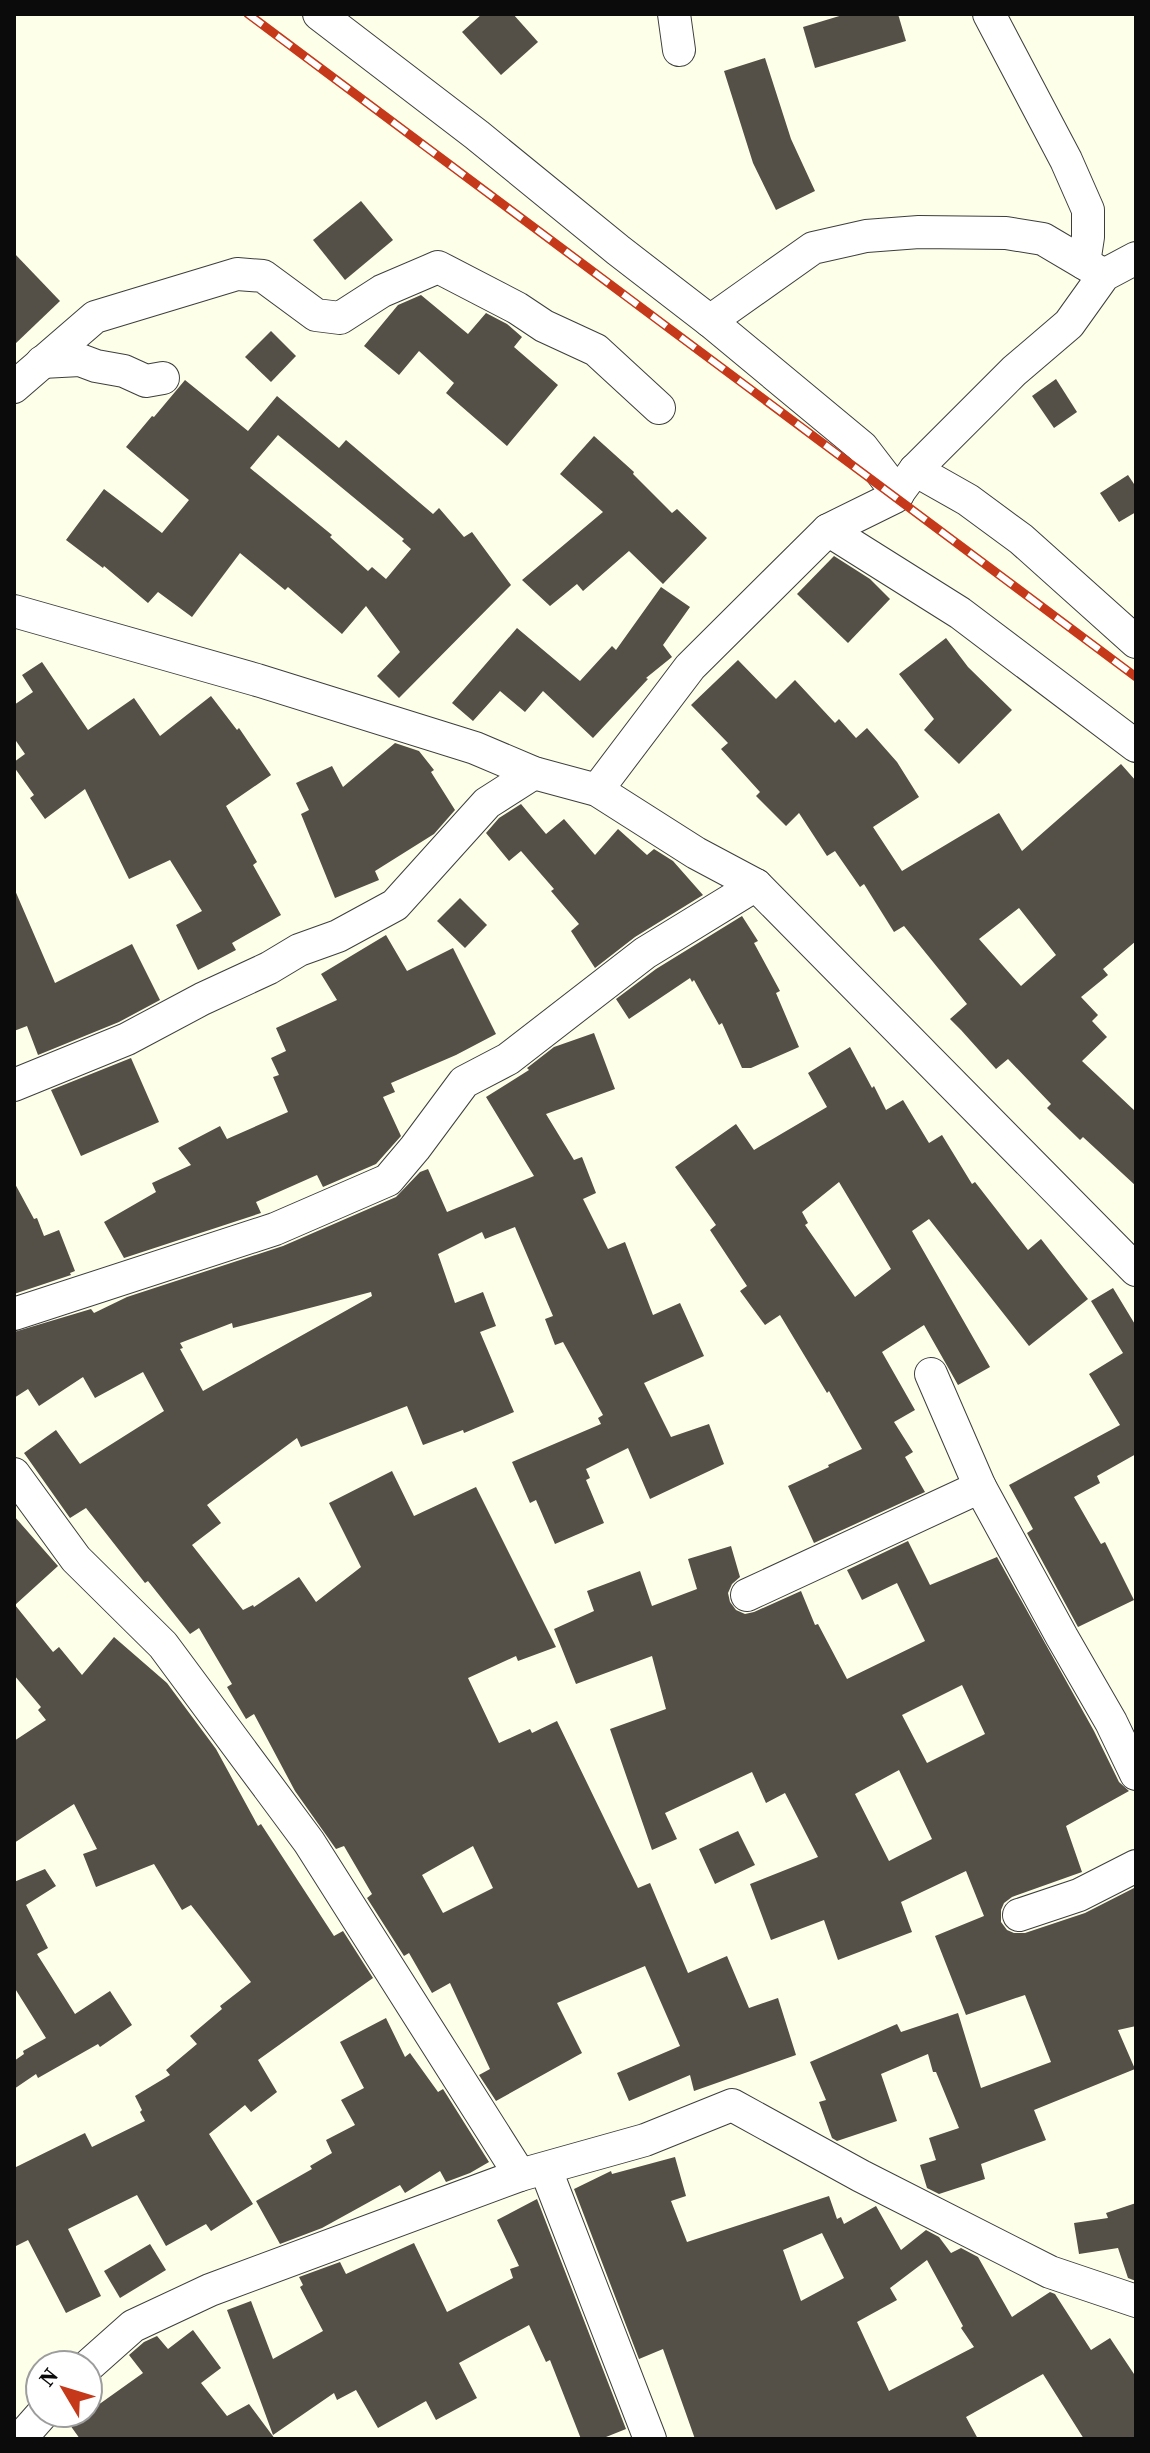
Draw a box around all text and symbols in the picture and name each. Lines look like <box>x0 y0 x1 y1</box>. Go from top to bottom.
north arrow <box>24 2349 104 2429</box>
text: N <box>31 2361 65 2392</box>

